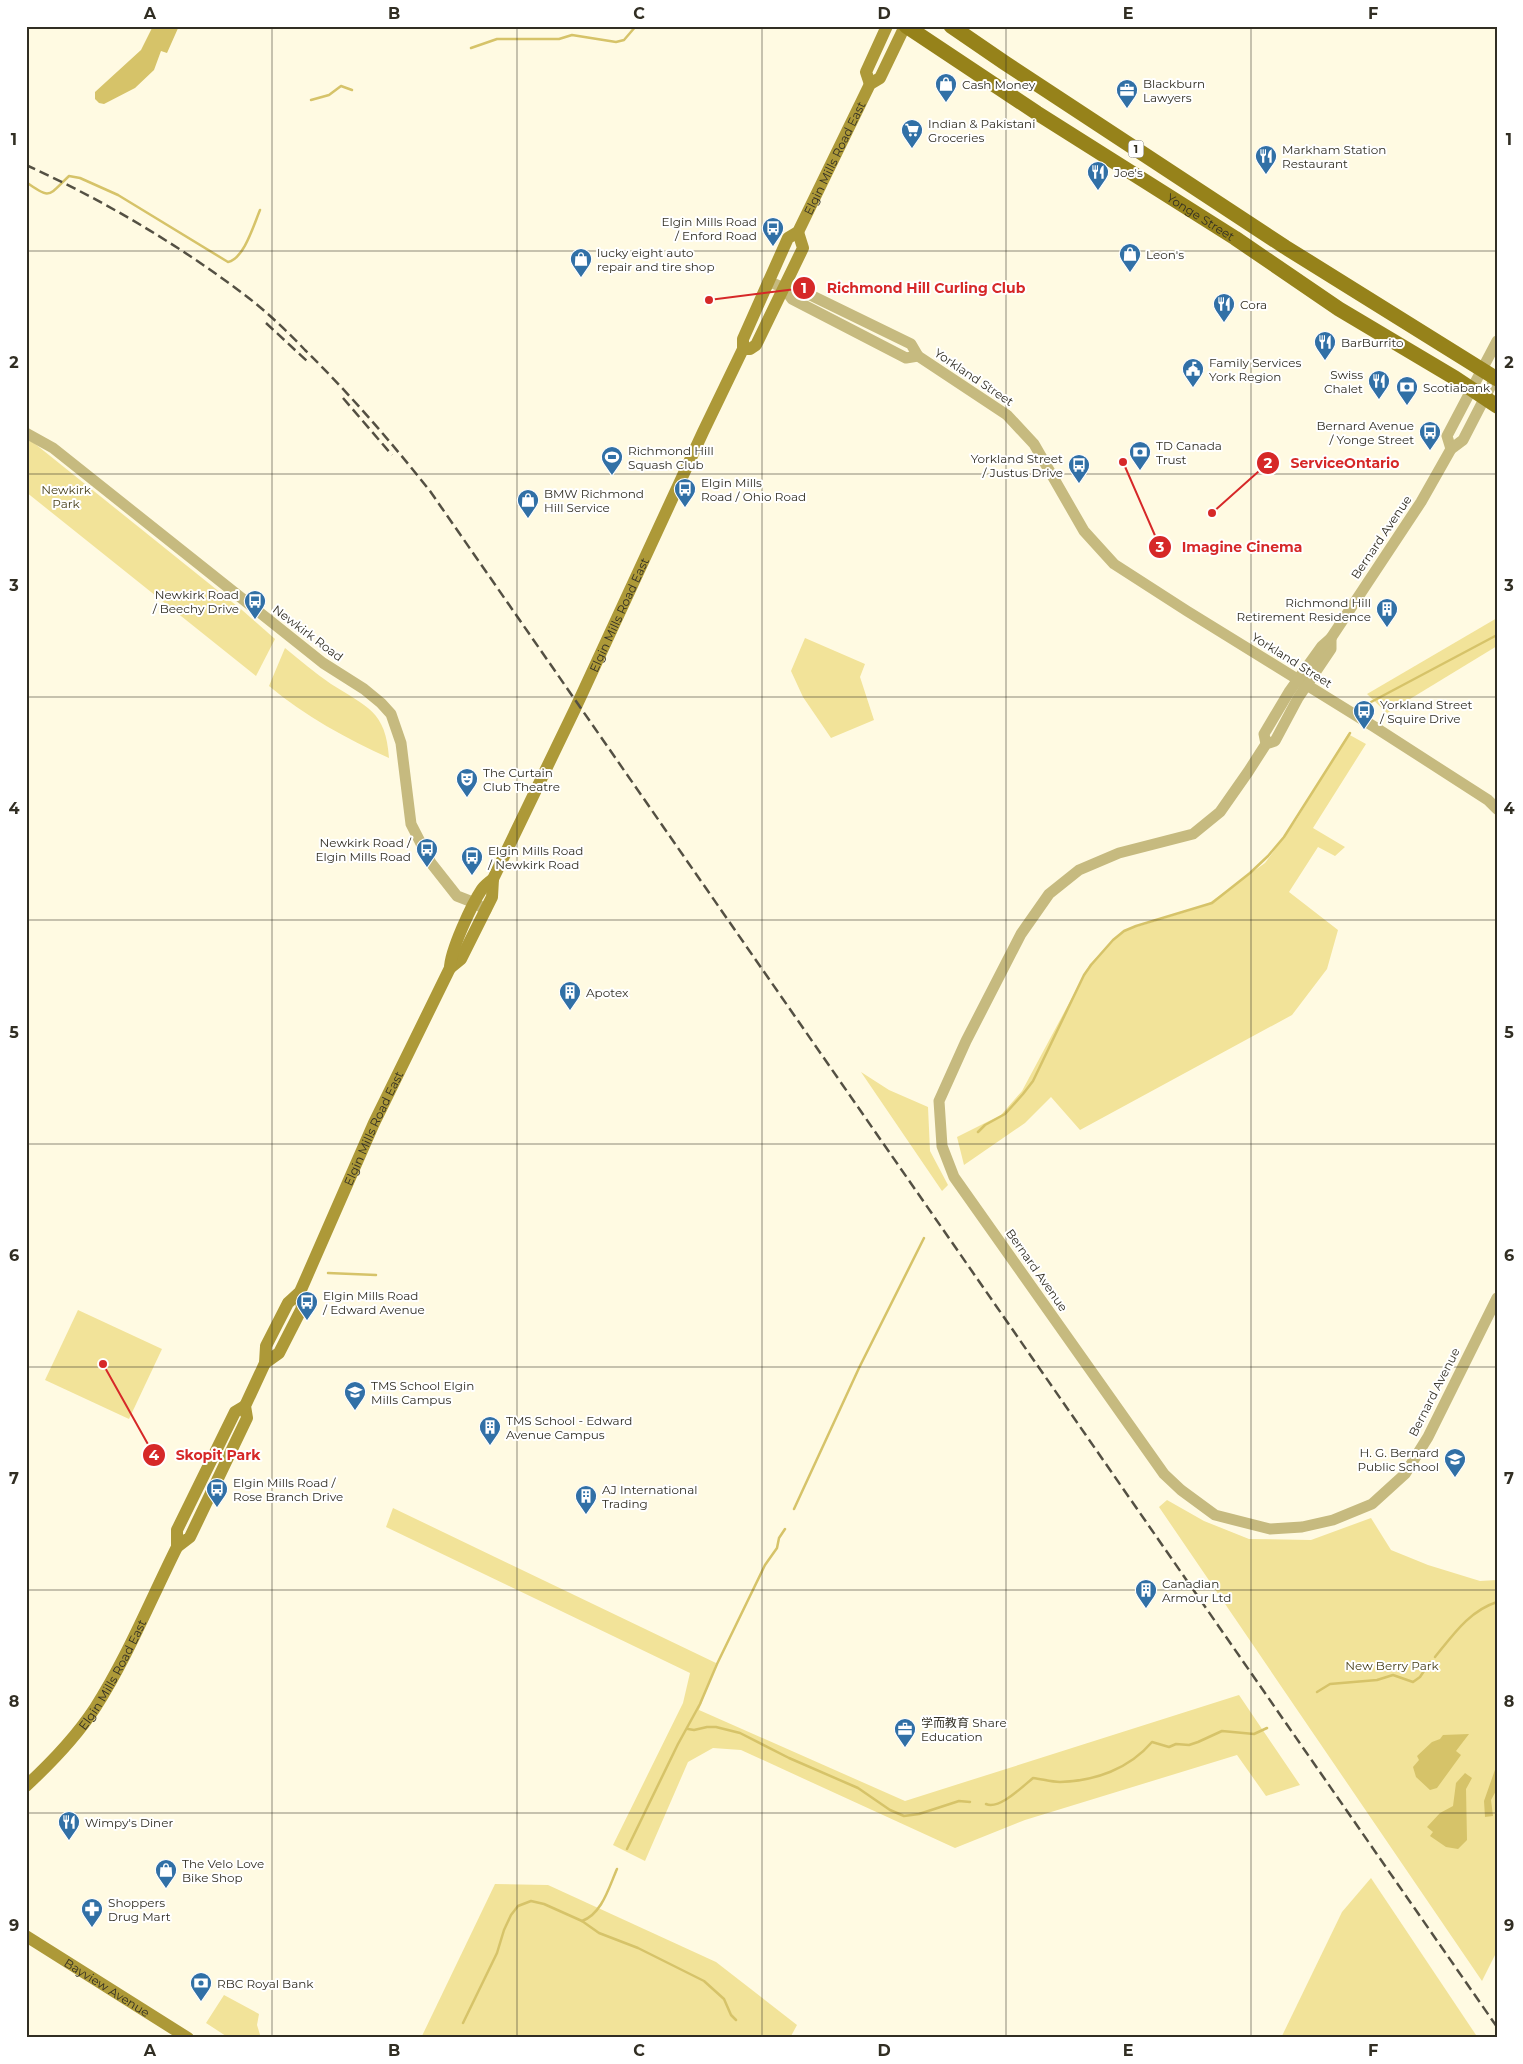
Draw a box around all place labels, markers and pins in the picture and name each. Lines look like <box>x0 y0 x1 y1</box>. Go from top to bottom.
shop icon: Cash Money <box>934 72 958 103</box>
place label: Blackburn Lawyers <box>1143 76 1205 105</box>
place label: Cash Money <box>962 77 1036 92</box>
office icon: Blackburn Lawyers <box>1115 78 1139 109</box>
place label: Indian & Pakistani Groceries <box>928 116 1035 145</box>
supermarket icon: Indian & Pakistani Groceries <box>900 118 924 149</box>
place label: Markham Station Restaurant <box>1282 142 1386 171</box>
restaurant icon: Markham Station Restaurant <box>1254 144 1278 175</box>
restaurant icon: Joe's <box>1086 160 1110 191</box>
place label: Joe's <box>1113 165 1143 180</box>
place label: Elgin Mills Road / Enford Road <box>662 214 757 243</box>
bus stop icon: Elgin Mills Road / Enford Road <box>761 216 785 247</box>
shop icon: Leon's <box>1118 242 1142 273</box>
place label: lucky eight auto repair and tire shop <box>597 245 715 274</box>
shop icon: lucky eight auto repair and tire shop <box>569 247 593 278</box>
place label: Leon's <box>1146 247 1184 262</box>
callout: Richmond Hill Curling Club <box>792 274 1035 303</box>
restaurant icon: Cora <box>1212 292 1236 323</box>
place label: Cora <box>1240 297 1267 312</box>
restaurant icon: BarBurrito <box>1313 330 1337 361</box>
place label: BarBurrito <box>1341 335 1404 350</box>
place label: Family Services York Region <box>1209 355 1301 384</box>
public building icon: Family Services York Region <box>1181 357 1205 388</box>
place label: Swiss Chalet <box>1324 367 1363 396</box>
restaurant icon: Swiss Chalet <box>1367 369 1391 400</box>
bank icon: Scotiabank <box>1395 375 1419 406</box>
place label: Scotiabank <box>1423 380 1491 395</box>
place label: Bernard Avenue / Yonge Street <box>1317 418 1414 447</box>
bus stop icon: Bernard Avenue / Yonge Street <box>1418 420 1442 451</box>
place label: TD Canada Trust <box>1156 438 1222 467</box>
bank icon: TD Canada Trust <box>1128 440 1152 471</box>
place label: Richmond Hill Squash Club <box>628 443 714 472</box>
sports icon: Richmond Hill Squash Club <box>600 445 624 476</box>
callout: ServiceOntario <box>1255 449 1409 478</box>
place label: Yorkland Street / Justus Drive <box>971 451 1063 480</box>
bus stop icon: Yorkland Street / Justus Drive <box>1067 453 1091 484</box>
place label: Elgin Mills Road / Ohio Road <box>701 475 806 504</box>
bus stop icon: Elgin Mills Road / Ohio Road <box>673 477 697 508</box>
place label: BMW Richmond Hill Service <box>544 486 644 515</box>
shop icon: BMW Richmond Hill Service <box>516 488 540 519</box>
callout: Imagine Cinema <box>1147 532 1313 561</box>
place label: Newkirk Road / Beechy Drive <box>152 587 239 616</box>
bus stop icon: Newkirk Road / Beechy Drive <box>243 589 267 620</box>
place label: Richmond Hill Retirement Residence <box>1237 595 1371 624</box>
building icon: Richmond Hill Retirement Residence <box>1375 597 1399 628</box>
place label: Yorkland Street / Squire Drive <box>1379 697 1472 726</box>
bus stop icon: Yorkland Street / Squire Drive <box>1352 699 1376 730</box>
place label: The Curtain Club Theatre <box>483 765 560 794</box>
theatre icon: The Curtain Club Theatre <box>455 767 479 798</box>
place label: Newkirk Road / Elgin Mills Road <box>316 835 412 864</box>
bus stop icon: Newkirk Road / Elgin Mills Road <box>415 837 439 868</box>
place label: Elgin Mills Road / Newkirk Road <box>487 843 583 872</box>
bus stop icon: Elgin Mills Road / Newkirk Road <box>460 845 484 876</box>
building icon: Apotex <box>558 980 582 1011</box>
place label: Apotex <box>586 985 629 1000</box>
place label: Elgin Mills Road / Edward Avenue <box>322 1288 425 1317</box>
bus stop icon: Elgin Mills Road / Edward Avenue <box>295 1290 319 1321</box>
place label: TMS School Elgin Mills Campus <box>371 1378 474 1407</box>
school or university icon: TMS School Elgin Mills Campus <box>343 1380 367 1411</box>
place label: TMS School - Edward Avenue Campus <box>506 1413 632 1442</box>
building icon: TMS School - Edward Avenue Campus <box>478 1415 502 1446</box>
callout: Skopit Park <box>141 1440 271 1469</box>
place label: H. G. Bernard Public School <box>1357 1445 1439 1474</box>
school or university icon: H. G. Bernard Public School <box>1443 1447 1467 1478</box>
place label: Elgin Mills Road / Rose Branch Drive <box>233 1475 343 1504</box>
bus stop icon: Elgin Mills Road / Rose Branch Drive <box>205 1477 229 1508</box>
place label: AJ International Trading <box>602 1482 698 1511</box>
building icon: AJ International Trading <box>574 1484 598 1515</box>
place label: Canadian Armour Ltd <box>1162 1576 1231 1605</box>
building icon: Canadian Armour Ltd <box>1134 1578 1158 1609</box>
place label: 学而教育 Share Education <box>921 1715 1007 1744</box>
office icon: 学而教育 Share Education <box>893 1717 917 1748</box>
restaurant icon: Wimpy's Diner <box>57 1810 81 1841</box>
place label: Wimpy's Diner <box>85 1815 173 1830</box>
place label: The Velo Love Bike Shop <box>182 1856 264 1885</box>
shop icon: The Velo Love Bike Shop <box>154 1858 178 1889</box>
place label: Shoppers Drug Mart <box>108 1895 171 1924</box>
pharmacy icon: Shoppers Drug Mart <box>80 1897 104 1928</box>
bank icon: RBC Royal Bank <box>189 1971 213 2002</box>
place label: RBC Royal Bank <box>217 1976 314 1991</box>

